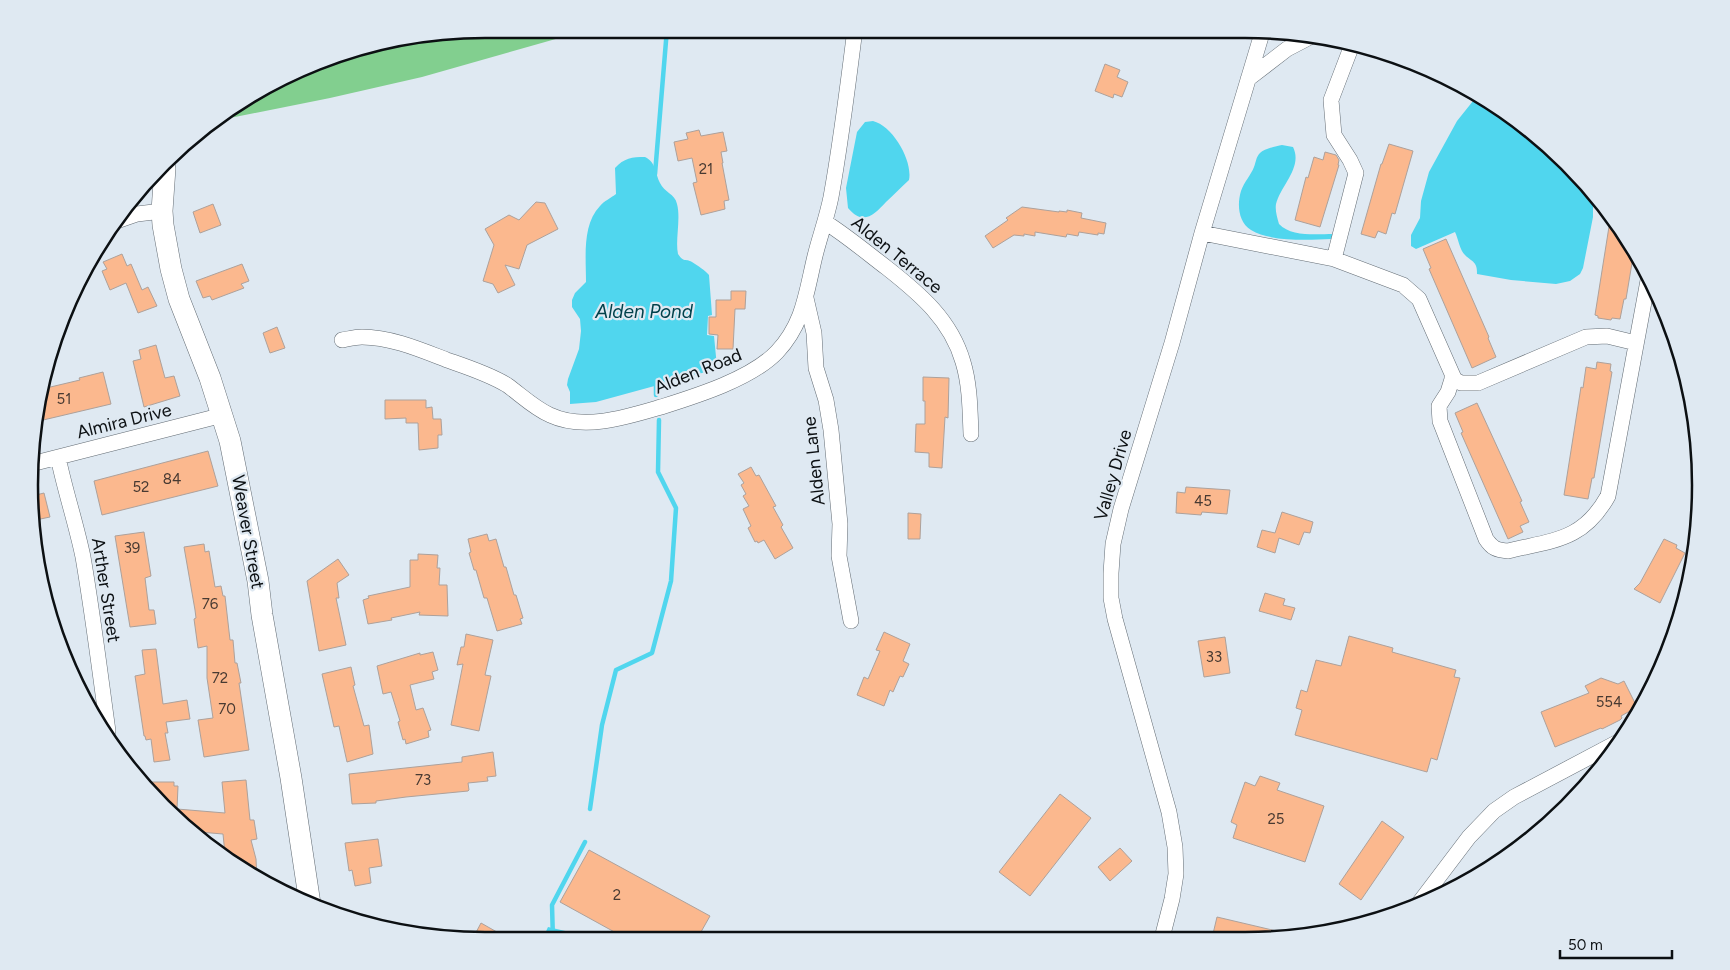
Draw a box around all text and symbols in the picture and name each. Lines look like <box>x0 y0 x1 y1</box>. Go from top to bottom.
house number: 21 <box>699 160 713 178</box>
street label: Alden Terrace <box>847 212 947 298</box>
water label: Alden Pond <box>594 300 694 323</box>
street label: Alden Road <box>651 343 745 399</box>
house number: 51 <box>57 390 71 408</box>
street label: Almira Drive <box>74 399 174 443</box>
street label: Alden Lane <box>798 415 830 507</box>
street label: Valley Drive <box>1089 427 1137 523</box>
house number: 84 <box>163 470 181 488</box>
street label: Weaver Street <box>227 473 269 591</box>
house number: 52 <box>132 478 150 496</box>
house number: 45 <box>1194 492 1212 510</box>
street label: Arther Street <box>87 536 125 644</box>
house number: 39 <box>124 539 140 557</box>
house number: 76 <box>202 595 219 613</box>
house number: 33 <box>1206 648 1222 666</box>
house number: 72 <box>212 669 228 687</box>
house number: 554 <box>1596 693 1622 711</box>
house number: 70 <box>218 700 236 718</box>
house number: 73 <box>415 771 431 789</box>
house number: 25 <box>1267 810 1285 828</box>
house number: 2 <box>613 886 621 904</box>
scale bar <box>1560 928 1672 960</box>
text: 50 m <box>1568 936 1603 954</box>

